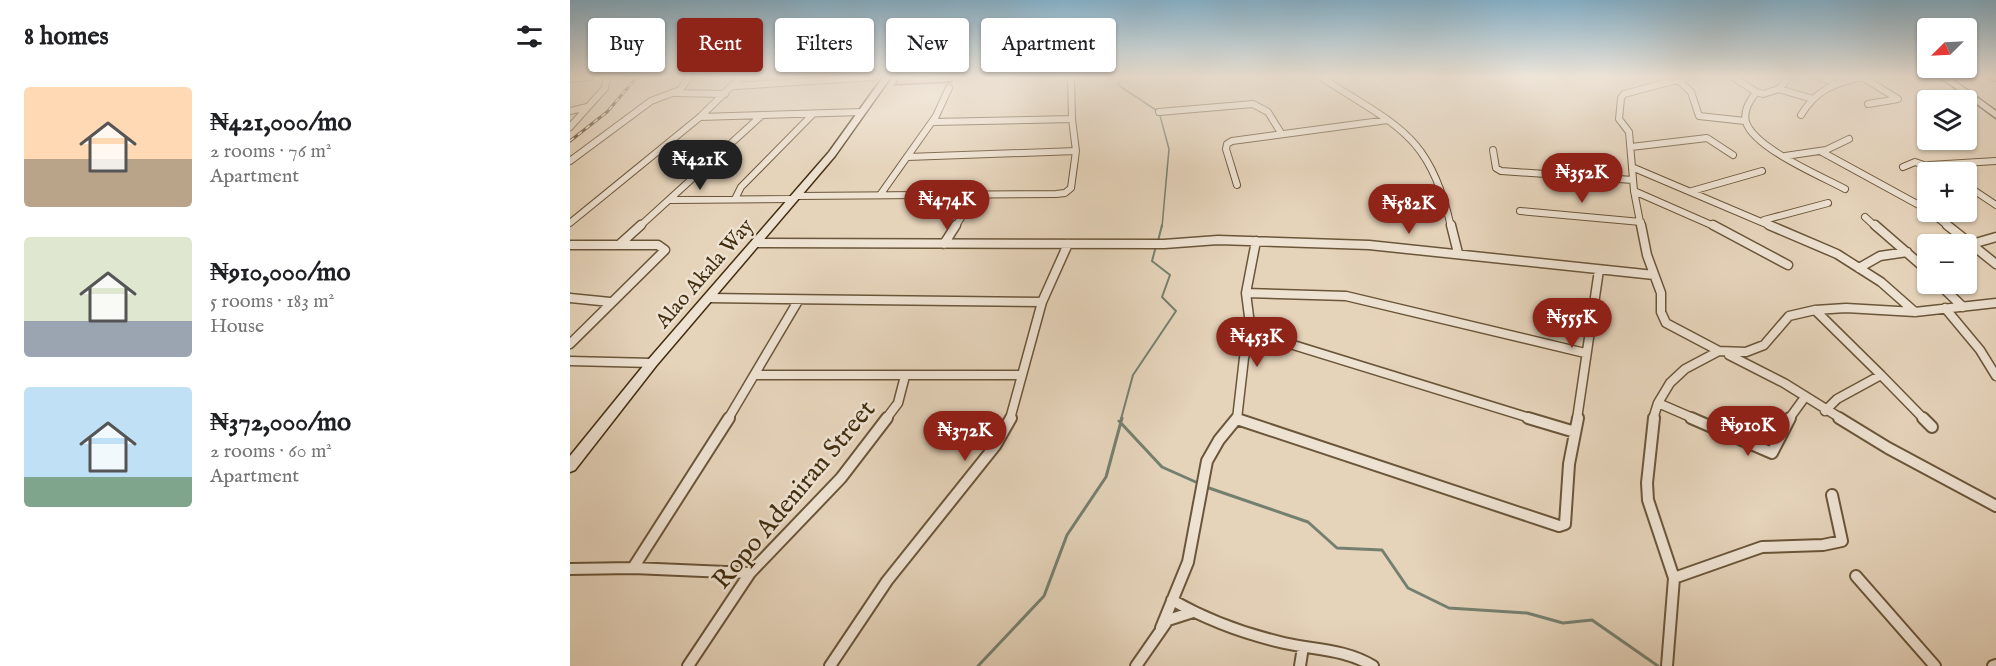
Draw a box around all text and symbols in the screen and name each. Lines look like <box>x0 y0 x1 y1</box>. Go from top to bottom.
chip: Buy <box>588 18 665 72</box>
chip: Rent <box>677 18 763 72</box>
chip: Filters <box>775 18 874 72</box>
chip: New <box>886 18 969 72</box>
chip: Apartment <box>981 18 1116 72</box>
north arrow <box>1917 18 1977 78</box>
map controls <box>1917 18 1977 294</box>
text: 8 homes <box>24 20 109 53</box>
icon: filters <box>513 20 546 53</box>
button: layers <box>1917 90 1977 150</box>
text: ₦421,000/mo <box>210 106 352 139</box>
icon: home <box>72 111 144 183</box>
text: 2 rooms · 76 m² <box>210 139 331 164</box>
pin: ₦421K <box>658 140 742 191</box>
text: ₦421K <box>672 147 728 172</box>
pin: ₦352K <box>1540 153 1624 204</box>
text: ₦352K <box>1556 160 1608 185</box>
button: + <box>1917 162 1977 222</box>
text: Apartment <box>210 164 299 189</box>
pin: ₦474K <box>905 180 989 231</box>
pin: ₦582K <box>1367 184 1451 235</box>
text: ₦474K <box>918 187 976 212</box>
text: ₦582K <box>1382 191 1436 216</box>
street label: Alao Akala Way <box>649 213 761 335</box>
button: − <box>1917 234 1977 294</box>
text: ₦910,000/mo <box>210 256 350 289</box>
icon: home <box>72 261 144 333</box>
text: 5 rooms · 183 m² <box>210 289 334 314</box>
pin: ₦555K <box>1530 298 1614 349</box>
text: ₦555K <box>1547 305 1597 330</box>
text: House <box>210 314 264 339</box>
pin: ₦453K <box>1215 317 1299 368</box>
text: ₦453K <box>1230 324 1284 349</box>
street label: Ropo Adeniran Street <box>705 394 883 596</box>
text: ₦372,000/mo <box>210 406 351 439</box>
pin: ₦910K <box>1706 406 1790 457</box>
icon: home <box>72 411 144 483</box>
pin: ₦372K <box>923 411 1007 462</box>
text: ₦910K <box>1721 413 1775 438</box>
text: ₦372K <box>937 418 993 443</box>
text: 2 rooms · 60 m² <box>210 439 332 464</box>
text: Apartment <box>210 464 299 489</box>

